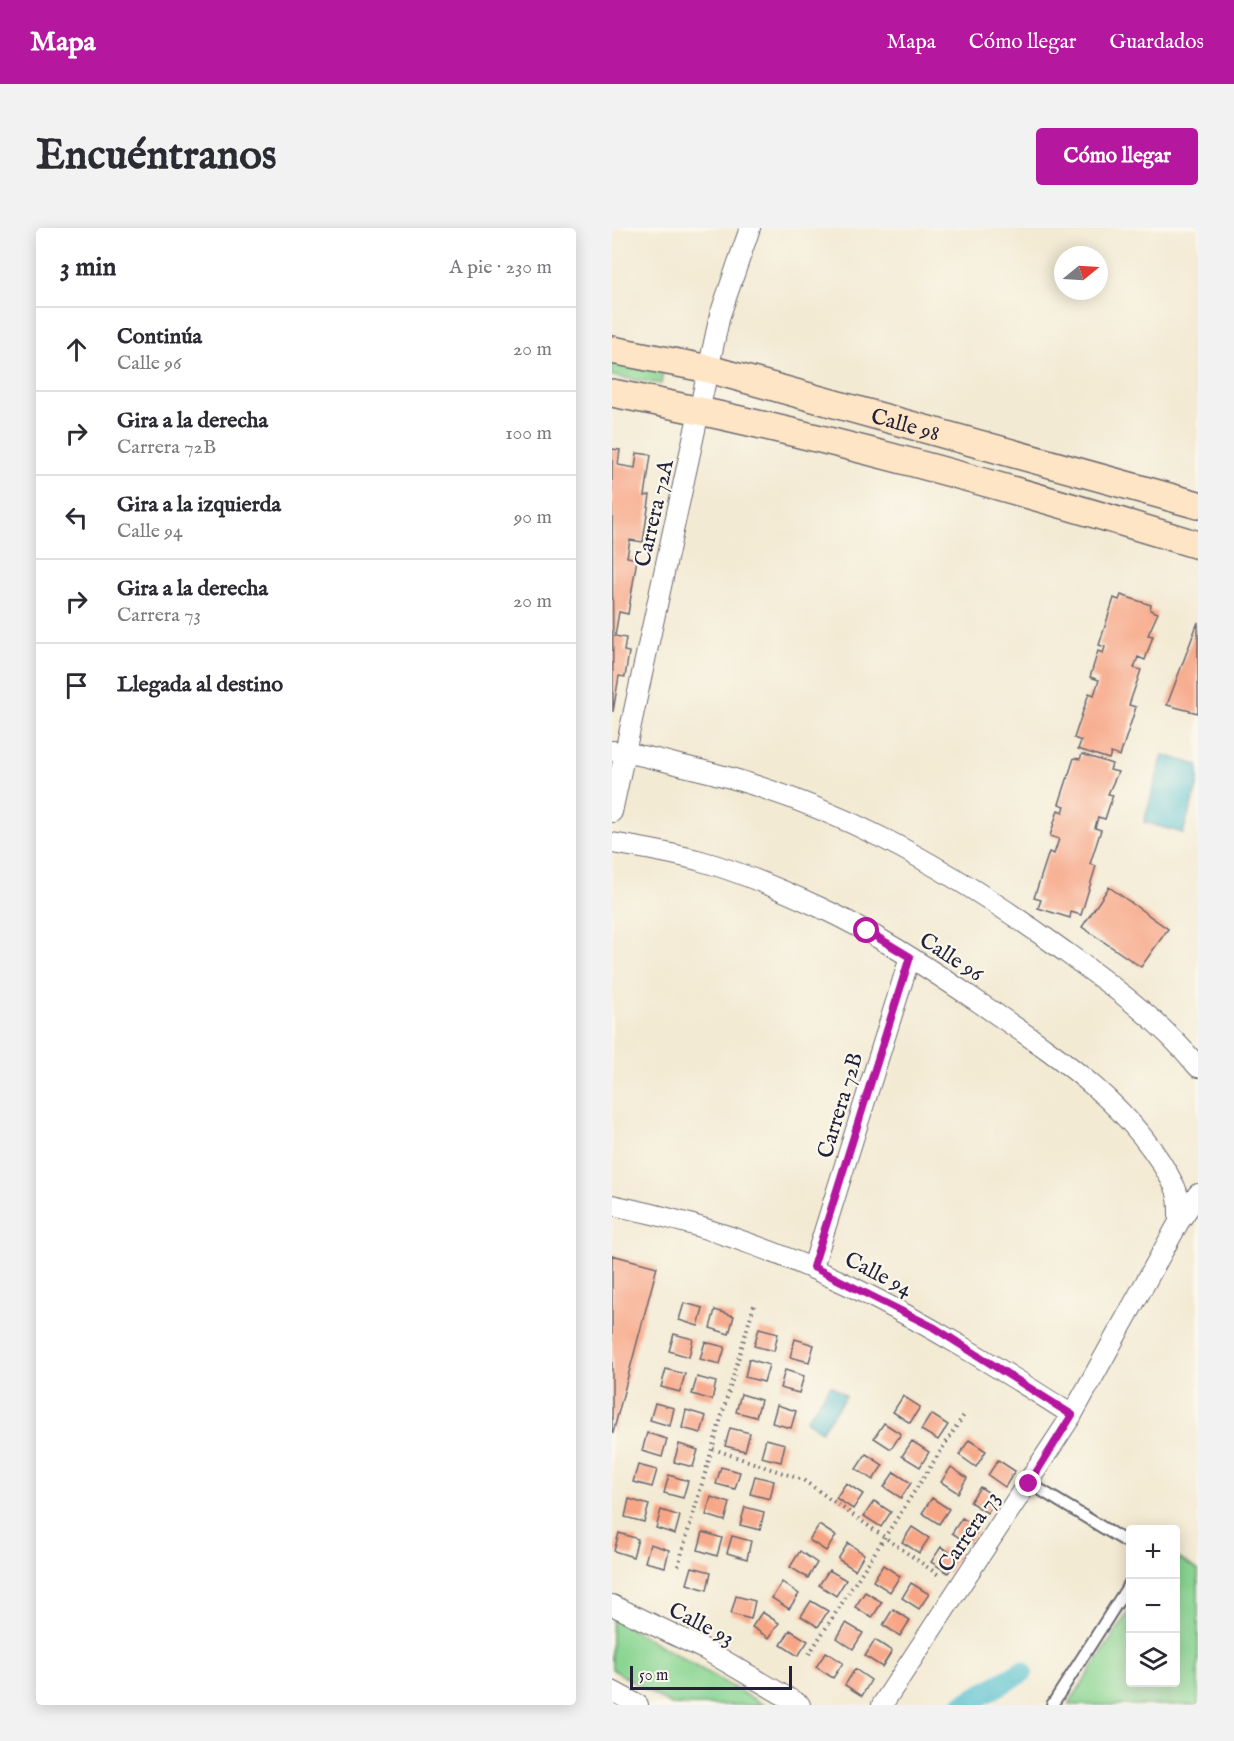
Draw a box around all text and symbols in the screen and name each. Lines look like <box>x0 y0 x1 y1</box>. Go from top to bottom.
text: Mapa <box>30 25 96 60</box>
text: Mapa <box>887 29 936 56</box>
text: Cómo llegar <box>969 29 1076 56</box>
text: Guardados <box>1109 29 1204 56</box>
button: Cómo llegar <box>1036 128 1198 185</box>
text: Encuéntranos <box>36 130 277 183</box>
north arrow <box>1054 246 1108 300</box>
text: 3 min <box>60 251 116 284</box>
text: A pie · 230 m <box>449 255 552 280</box>
text: Continúa <box>117 323 202 351</box>
icon: ahead <box>60 333 93 366</box>
text: 20 m <box>513 337 552 362</box>
text: Calle 96 <box>117 351 182 376</box>
street label: Calle 98 <box>868 403 943 449</box>
text: Gira a la derecha <box>117 407 268 435</box>
icon: right <box>60 417 93 450</box>
text: 100 m <box>505 421 552 446</box>
text: Carrera 72B <box>117 435 216 460</box>
street label: Carrera 72A <box>629 456 681 570</box>
text: Gira a la izquierda <box>117 491 281 519</box>
icon: left <box>60 501 93 534</box>
text: 90 m <box>514 505 552 530</box>
text: Calle 94 <box>117 519 183 544</box>
text: Gira a la derecha <box>117 575 268 603</box>
icon: right <box>60 585 93 618</box>
text: 20 m <box>513 589 552 614</box>
text: Carrera 73 <box>117 603 201 628</box>
icon: arrive <box>60 669 93 702</box>
text: Llegada al destino <box>117 671 283 699</box>
route start <box>853 917 879 943</box>
street label: Calle 96 <box>914 927 989 989</box>
street label: Carrera 72B <box>812 1049 870 1162</box>
street label: Calle 94 <box>840 1246 917 1304</box>
route end <box>1015 1470 1041 1496</box>
street label: Carrera 73 <box>932 1486 1007 1578</box>
map controls <box>1126 1525 1180 1687</box>
button: + <box>1126 1525 1180 1579</box>
button: − <box>1126 1579 1180 1633</box>
street label: Calle 93 <box>664 1596 739 1653</box>
button: layers <box>1126 1633 1180 1687</box>
scale bar <box>630 1663 792 1690</box>
text: 50 m <box>639 1666 668 1686</box>

